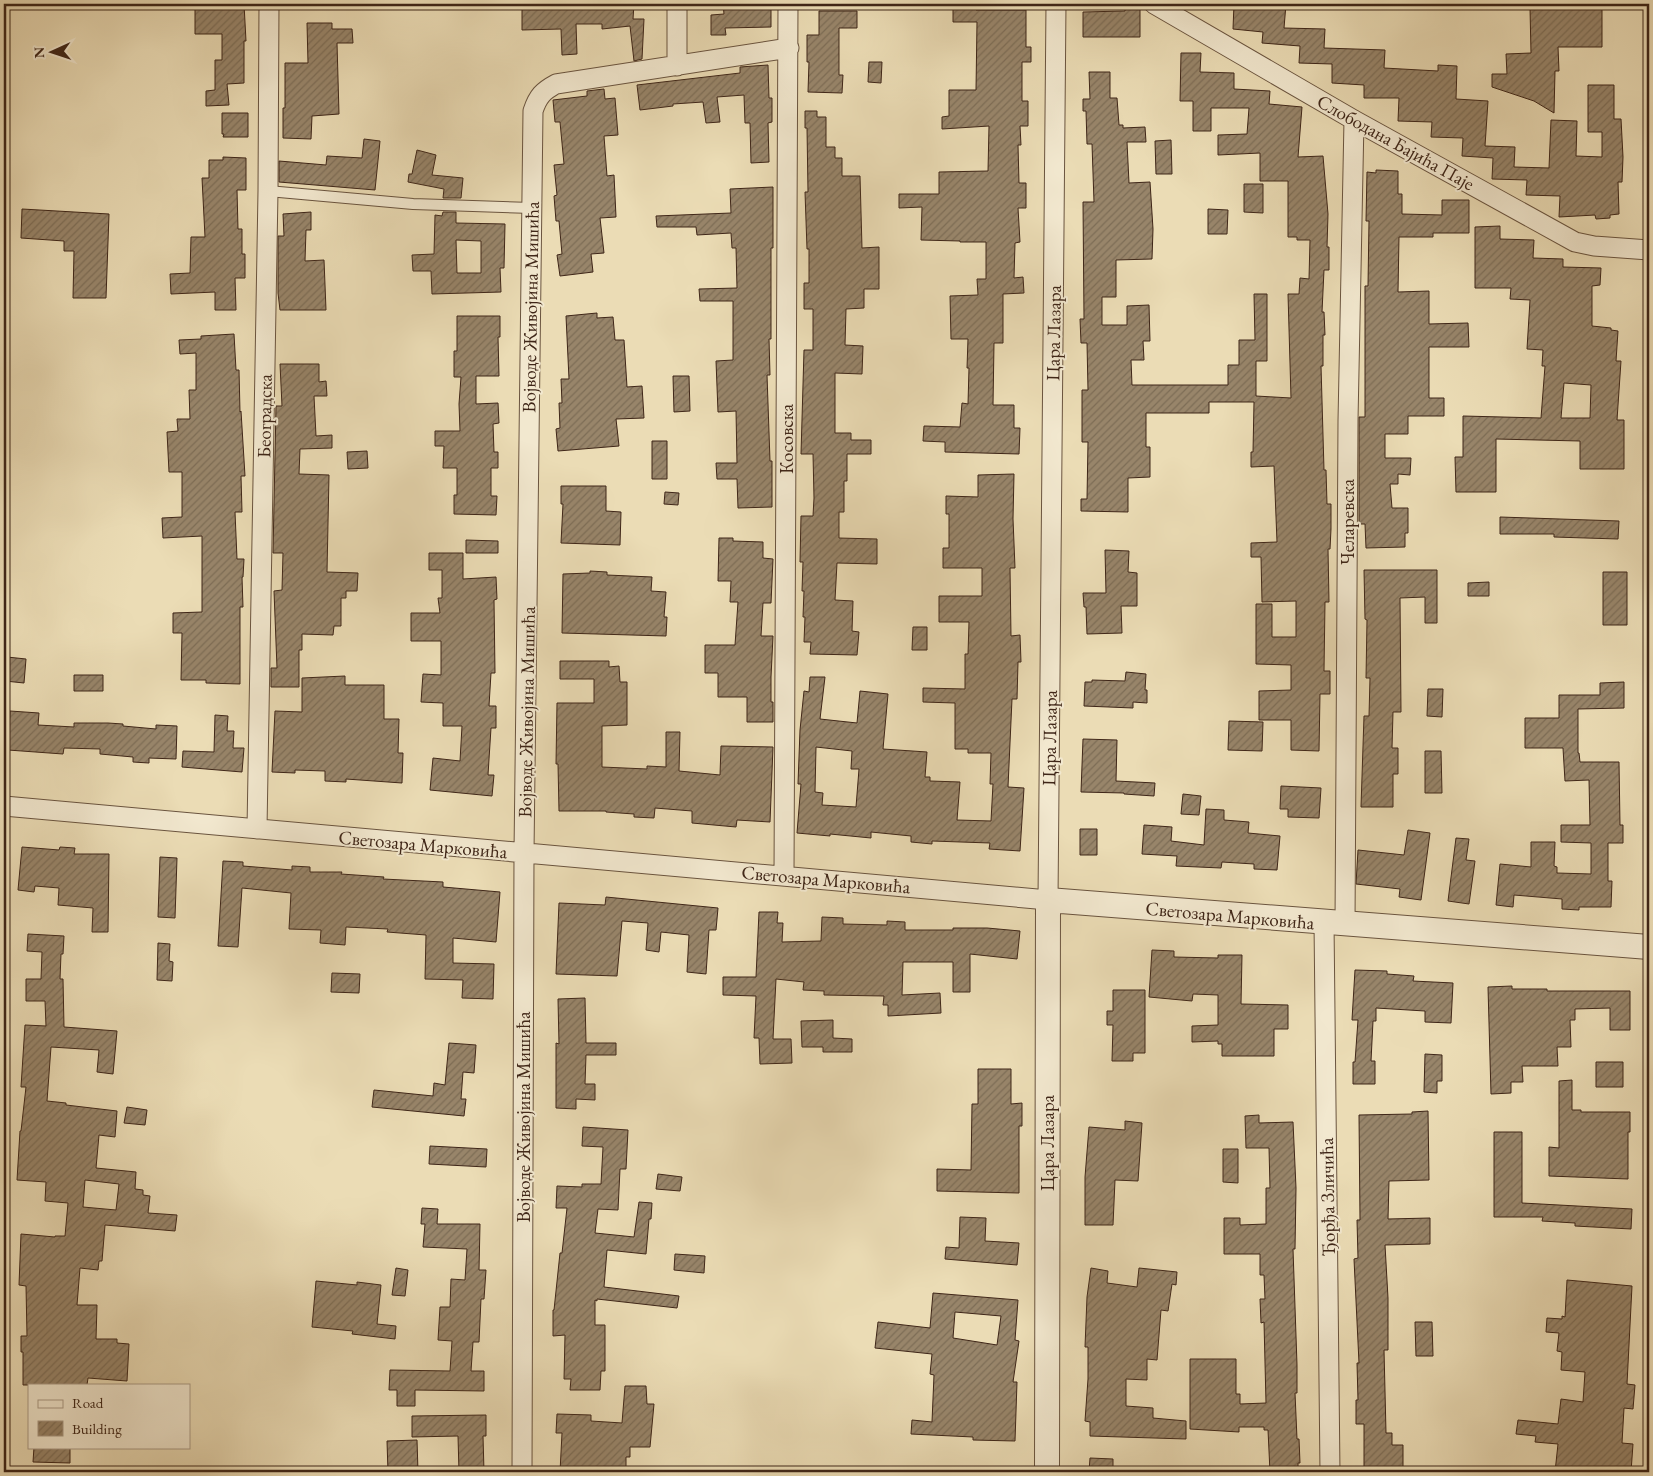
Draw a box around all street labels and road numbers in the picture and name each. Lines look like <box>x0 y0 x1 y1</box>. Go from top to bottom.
street label: Слободана Бајића Паје <box>1313 89 1479 196</box>
street label: Војводе Живојина Мишића <box>516 201 545 413</box>
street label: Цара Лазара <box>1040 284 1067 381</box>
street label: Београдска <box>251 373 278 458</box>
street label: Косовска <box>774 403 799 474</box>
street label: Челаревска <box>1335 479 1360 565</box>
street label: Војводе Живојина Мишића <box>512 606 541 818</box>
street label: Цара Лазара <box>1036 689 1063 786</box>
street label: Светозара Марковића <box>337 825 509 864</box>
street label: Светозара Марковића <box>740 860 912 899</box>
street label: Светозара Марковића <box>1144 896 1316 935</box>
street label: Војводе Живојина Мишића <box>511 1011 536 1223</box>
street label: Цара Лазара <box>1035 1095 1060 1191</box>
street label: Ђорђа Зличића <box>1314 1137 1341 1257</box>

